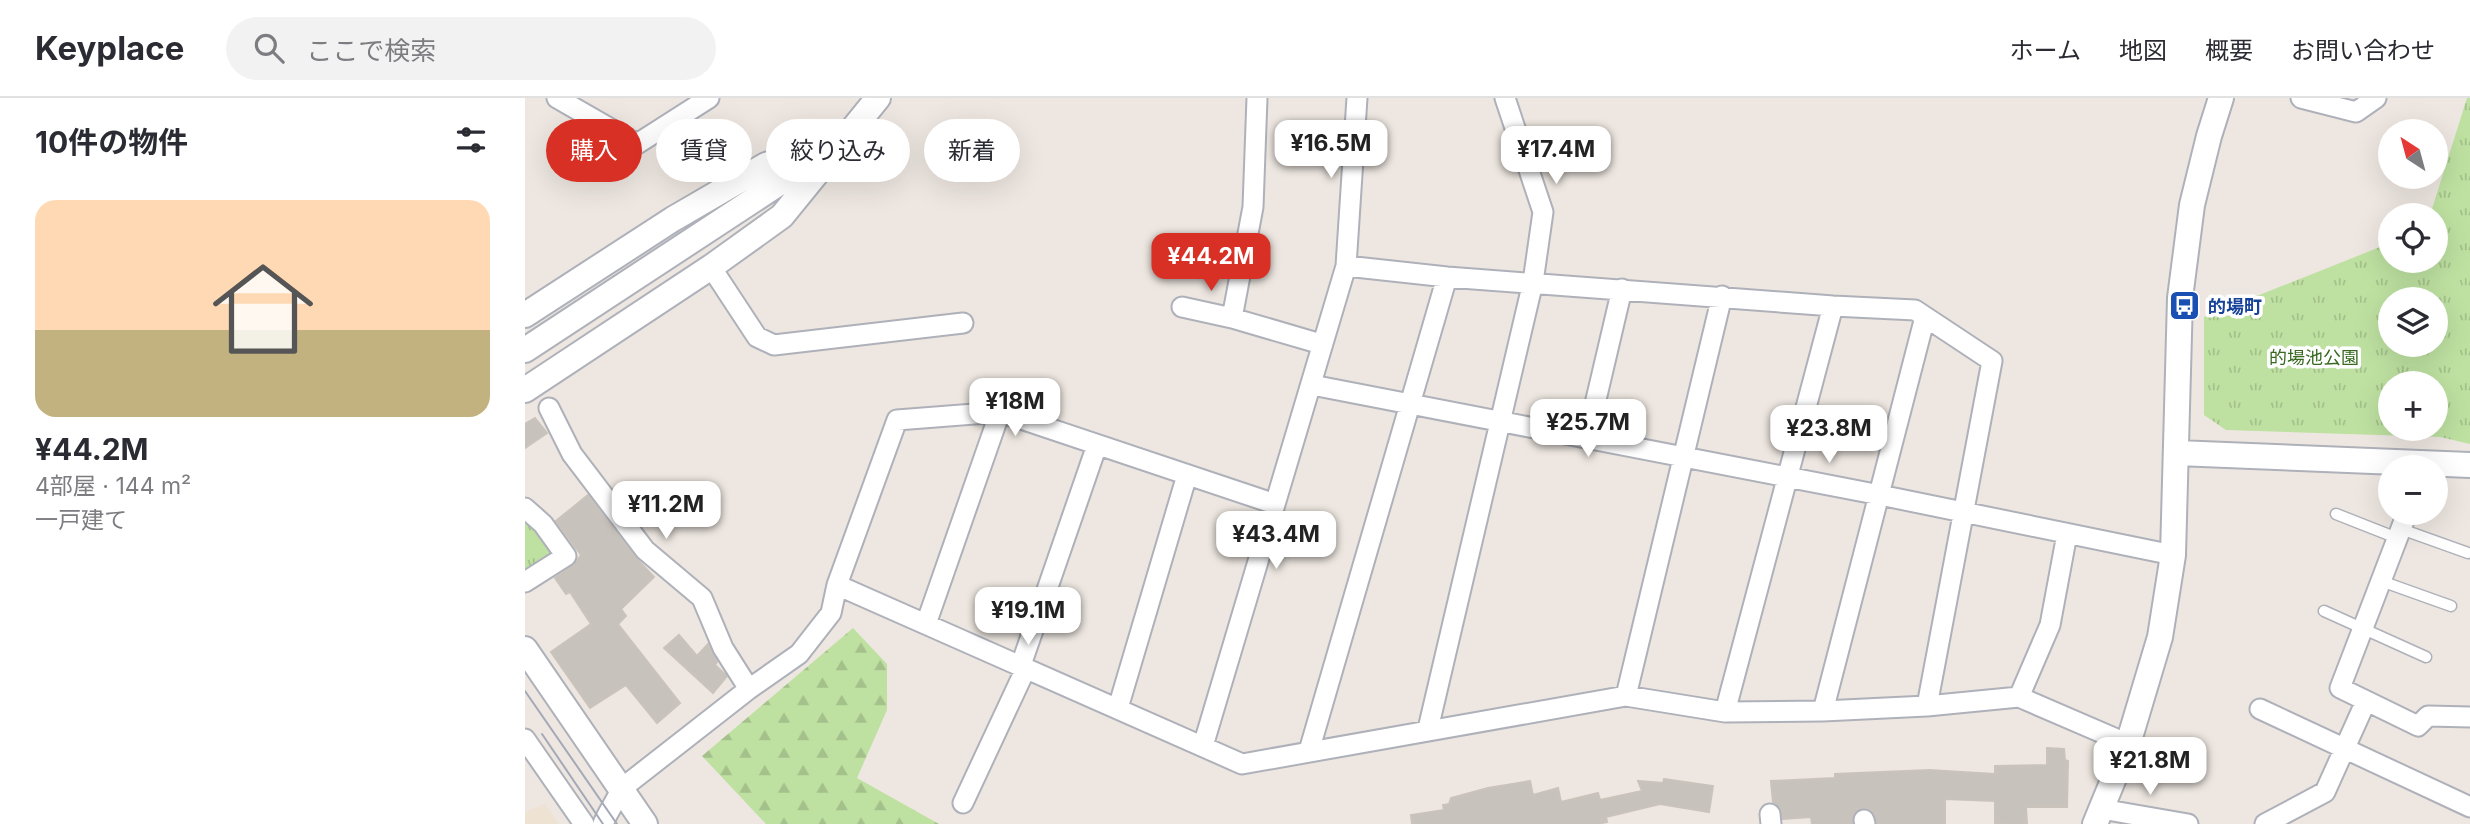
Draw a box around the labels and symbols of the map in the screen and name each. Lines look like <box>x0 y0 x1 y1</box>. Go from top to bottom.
north arrow <box>2378 119 2448 189</box>
pin: ¥16.5M <box>1274 120 1388 180</box>
pin: ¥17.4M <box>1499 126 1613 186</box>
pin: ¥44.2M <box>1154 234 1268 293</box>
bus stop icon: 的場町 <box>2168 289 2202 323</box>
place label: 的場町 <box>2208 296 2262 317</box>
park label: 的場池公園 <box>2269 347 2359 368</box>
pin: ¥18M <box>974 378 1056 438</box>
pin: ¥25.7M <box>1531 400 1645 459</box>
pin: ¥23.8M <box>1772 406 1886 465</box>
pin: ¥11.2M <box>609 482 723 541</box>
pin: ¥43.4M <box>1219 512 1333 571</box>
pin: ¥19.1M <box>971 588 1085 647</box>
pin: ¥21.8M <box>2093 738 2207 797</box>

